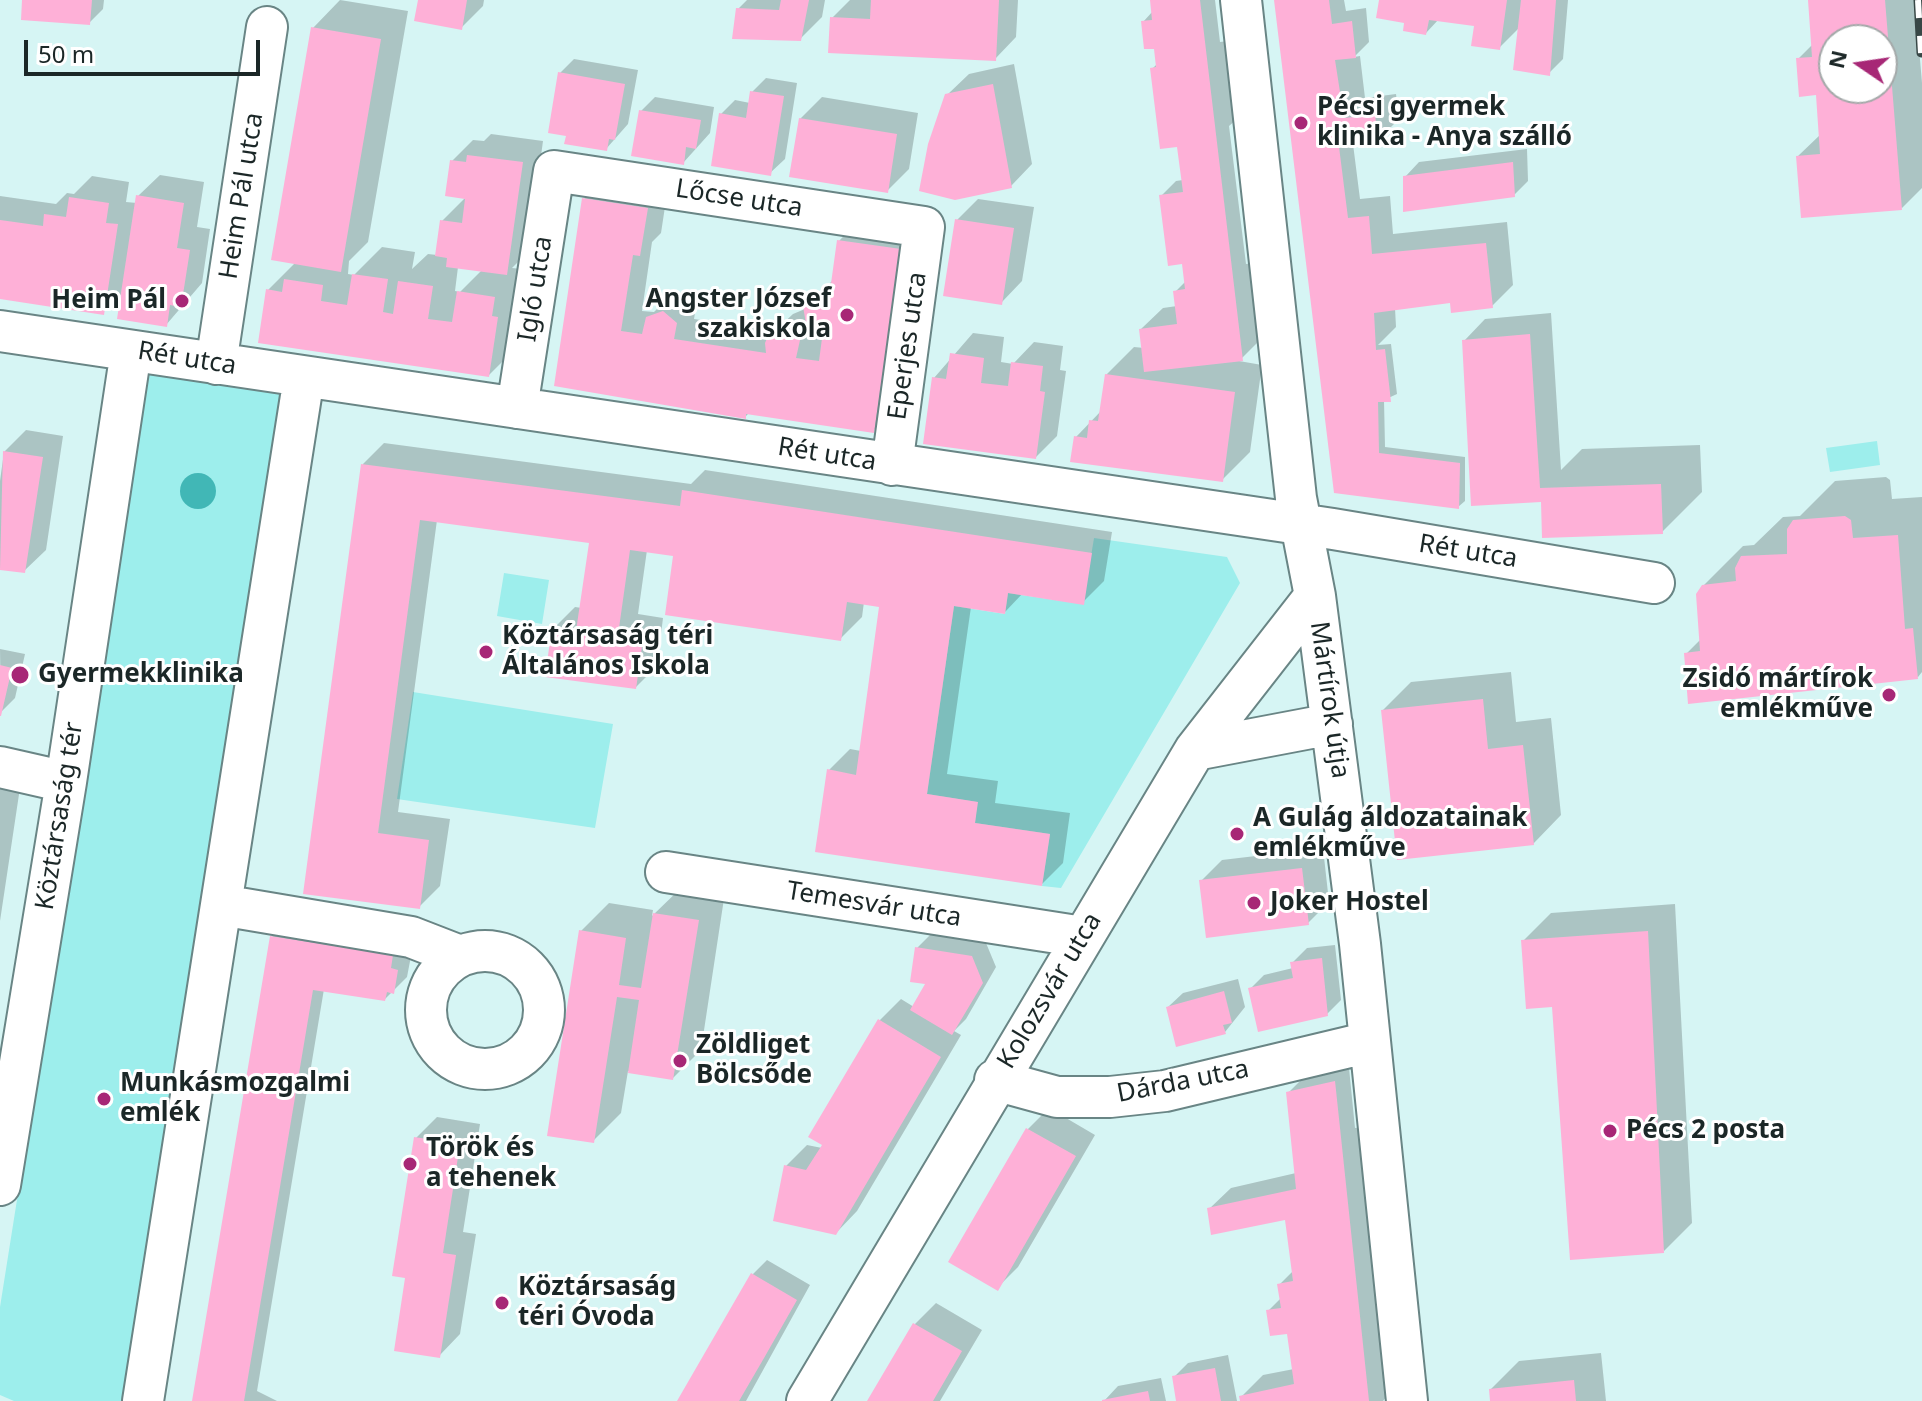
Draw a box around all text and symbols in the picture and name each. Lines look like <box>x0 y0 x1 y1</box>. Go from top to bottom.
scale bar <box>28 24 264 74</box>
north arrow <box>1818 24 1898 104</box>
text: 50 m <box>38 37 94 70</box>
text: N <box>1820 47 1853 71</box>
place label: Pécsi gyermek klinika - Anya szálló <box>1317 92 1572 154</box>
street label: Heim Pál utca <box>213 111 271 281</box>
marker: Pécsi gyermek klinika - Anya szálló <box>1292 114 1310 132</box>
street label: Lőcse utca <box>673 174 805 224</box>
street label: Igló utca <box>512 234 560 344</box>
street label: Eperjes utca <box>882 270 934 422</box>
place label: Angster József szakiskola <box>645 284 831 346</box>
place label: Heim Pál <box>51 285 166 317</box>
marker: Heim Pál <box>173 292 191 310</box>
marker: Angster József szakiskola <box>838 306 856 324</box>
street label: Rét utca <box>135 336 239 382</box>
street label: Rét utca <box>775 432 879 478</box>
street label: Rét utca <box>1416 529 1520 575</box>
street label: Mártírok útja <box>1303 619 1355 781</box>
place label: Köztársaság téri Általános Iskola <box>502 621 713 682</box>
marker: Köztársaság téri Általános Iskola <box>477 643 495 661</box>
place label: Gyermekklinika <box>38 659 244 691</box>
marker: Gyermekklinika <box>9 664 31 686</box>
place label: Zsidó mártírok emlékműve <box>1683 664 1873 726</box>
marker: Zsidó mártírok emlékműve <box>1880 686 1898 704</box>
street label: Köztársaság tér <box>30 720 90 912</box>
place label: A Gulág áldozatainak emlékműve <box>1253 803 1527 864</box>
marker: A Gulág áldozatainak emlékműve <box>1228 825 1246 843</box>
street label: Temesvár utca <box>784 876 964 934</box>
place label: Joker Hostel <box>1270 887 1429 919</box>
marker: Joker Hostel <box>1245 894 1263 912</box>
street label: Kolozsvár utca <box>991 907 1109 1075</box>
place label: Zöldliget Bölcsőde <box>696 1030 812 1092</box>
marker: Zöldliget Bölcsőde <box>671 1052 689 1070</box>
street label: Dárda utca <box>1114 1054 1252 1110</box>
place label: Munkásmozgalmi emlék <box>120 1068 350 1130</box>
marker: Munkásmozgalmi emlék <box>95 1090 113 1108</box>
place label: Pécs 2 posta <box>1626 1115 1785 1147</box>
marker: Pécs 2 posta <box>1601 1122 1619 1140</box>
place label: Török és a tehenek <box>426 1133 556 1194</box>
marker: Török és a tehenek <box>401 1155 419 1173</box>
place label: Köztársaság téri Óvoda <box>518 1272 676 1334</box>
marker: Köztársaság téri Óvoda <box>493 1294 511 1312</box>

